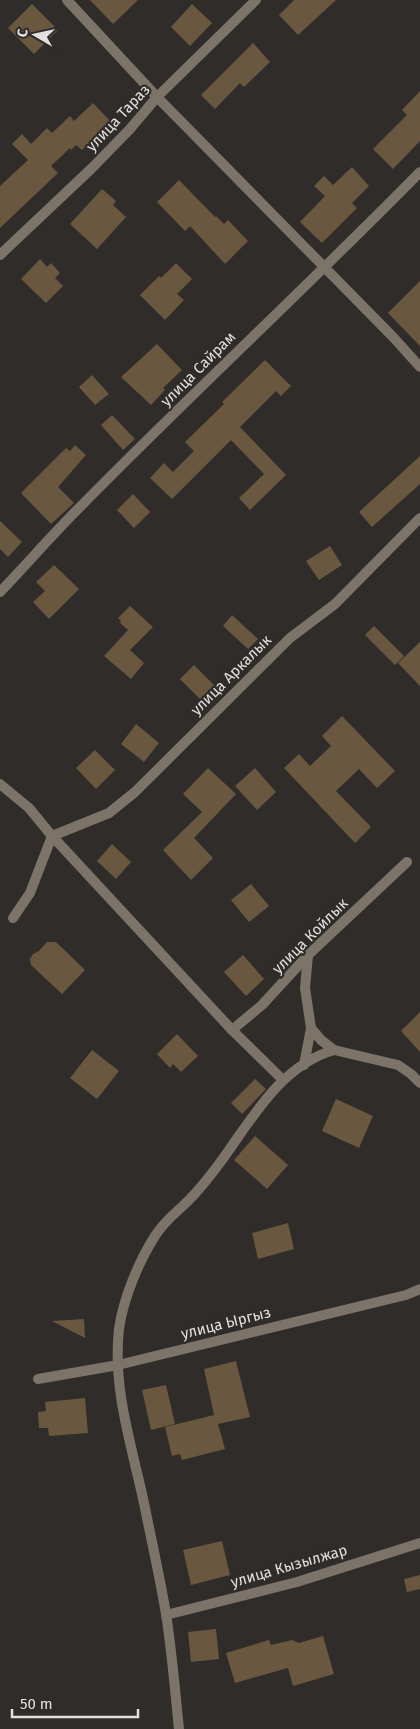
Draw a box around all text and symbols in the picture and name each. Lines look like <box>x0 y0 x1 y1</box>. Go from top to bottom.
north arrow <box>10 10 60 60</box>
text: С <box>14 28 32 38</box>
street label: улица Тараз <box>82 81 154 155</box>
street label: улица Сайрам <box>157 328 239 410</box>
street label: улица Аркалык <box>187 631 275 719</box>
street label: улица Койлык <box>268 894 352 978</box>
street label: улица Ыргыз <box>179 1303 273 1343</box>
street label: улица Кызылжар <box>229 1541 349 1591</box>
scale bar <box>12 1686 139 1718</box>
text: 50 m <box>20 1695 53 1713</box>

